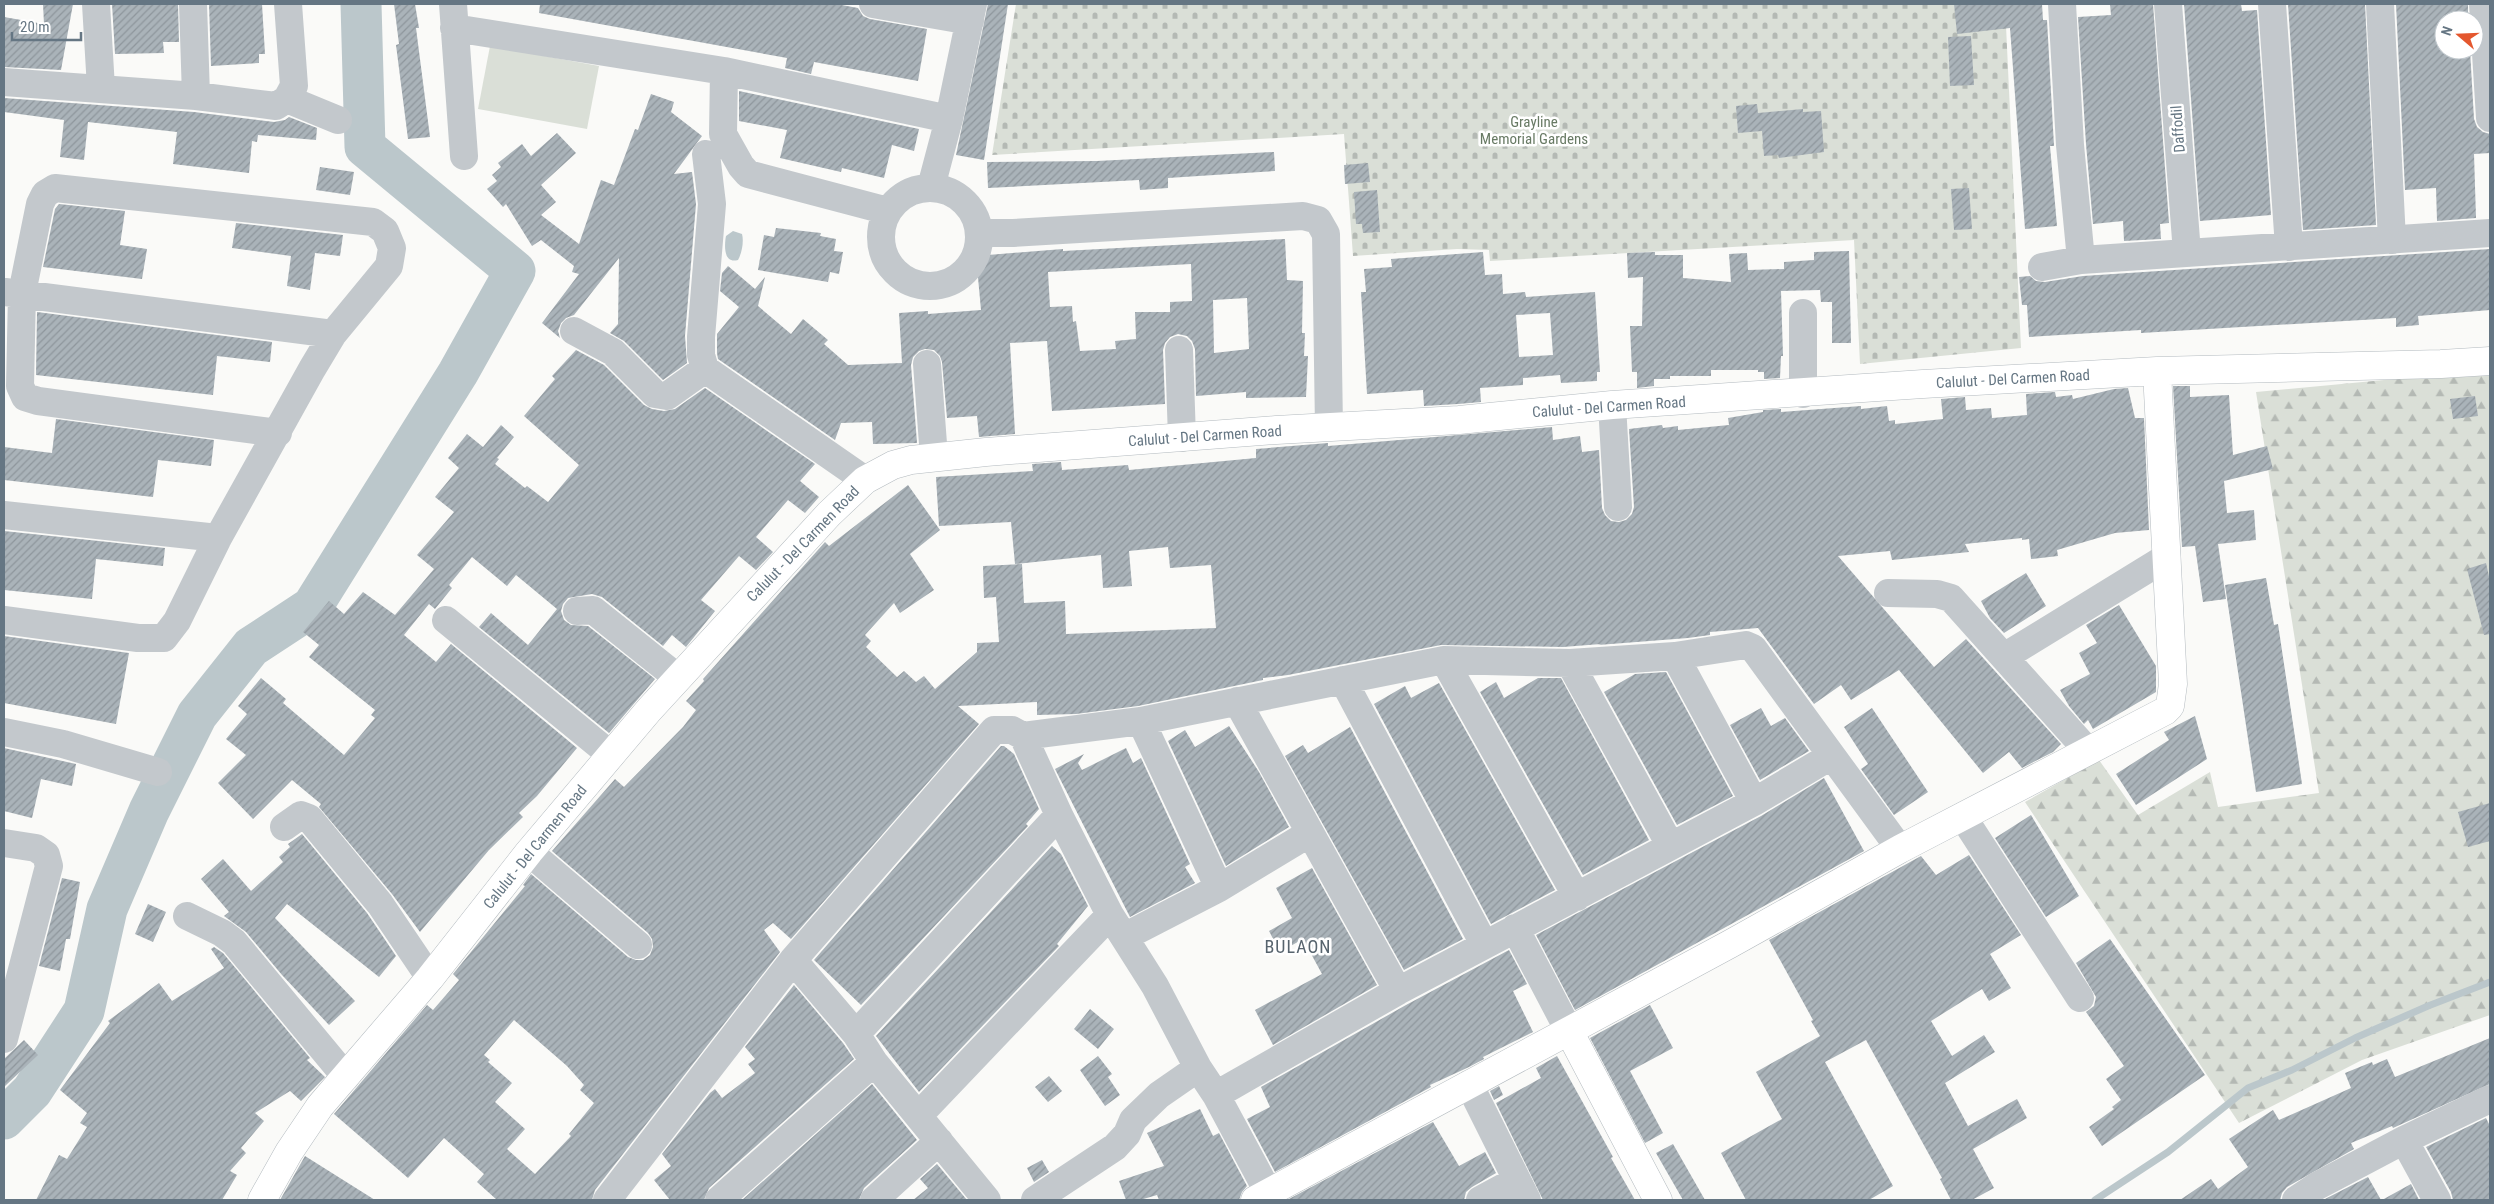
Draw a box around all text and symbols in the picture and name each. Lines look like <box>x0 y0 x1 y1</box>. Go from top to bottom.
scale bar <box>12 10 81 42</box>
north arrow <box>2434 10 2484 60</box>
text: 20 m <box>20 18 50 36</box>
text: N <box>2438 24 2456 37</box>
street label: Daffodil <box>2167 105 2189 153</box>
park label: Grayline Memorial Gardens <box>1480 113 1588 148</box>
street label: Calulut - Del Carmen Road <box>1936 366 2090 392</box>
street label: Calulut - Del Carmen Road <box>1532 393 1686 421</box>
street label: Calulut - Del Carmen Road <box>1128 422 1282 450</box>
street label: Calulut - Del Carmen Road <box>743 482 863 606</box>
street label: Calulut - Del Carmen Road <box>480 781 590 913</box>
district label: BULAON <box>1265 936 1331 957</box>

